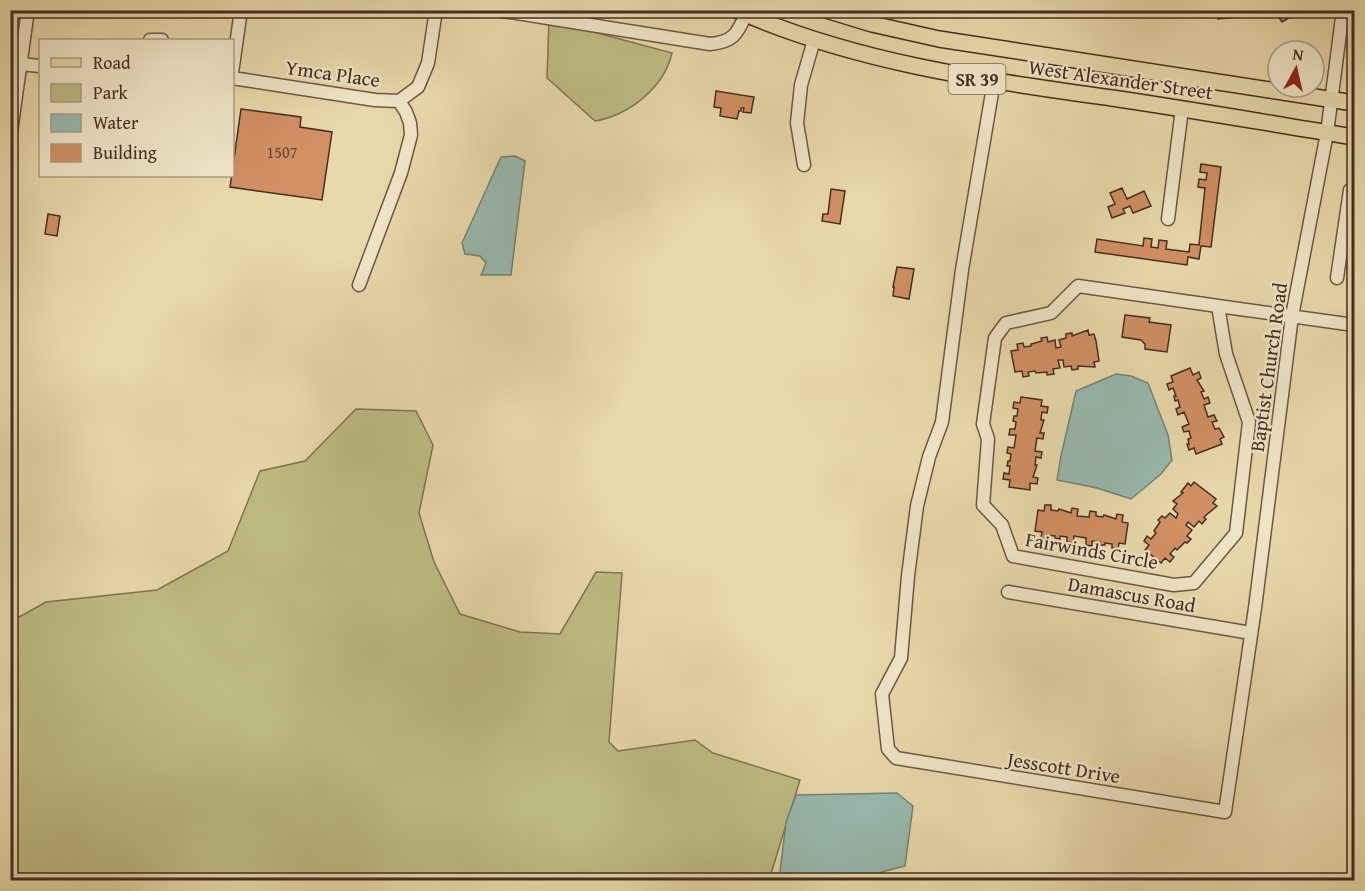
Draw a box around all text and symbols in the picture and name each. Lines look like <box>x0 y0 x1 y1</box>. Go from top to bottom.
legend <box>39 39 234 177</box>
north arrow <box>1266 39 1326 99</box>
text: N <box>1291 42 1305 67</box>
text: Road <box>93 49 131 76</box>
street label: Ymca Place <box>284 52 382 94</box>
street label: West Alexander Street <box>1027 52 1215 106</box>
road number: SR 39 <box>948 64 1006 94</box>
text: Park <box>93 79 129 106</box>
text: Water <box>93 109 139 136</box>
text: Building <box>93 139 157 166</box>
house number: 1507 <box>267 140 298 164</box>
street label: Baptist Church Road <box>1242 280 1294 453</box>
street label: Fairwinds Circle <box>1023 524 1161 576</box>
street label: Damascus Road <box>1066 569 1198 620</box>
street label: Jesscott Drive <box>1002 743 1123 790</box>

